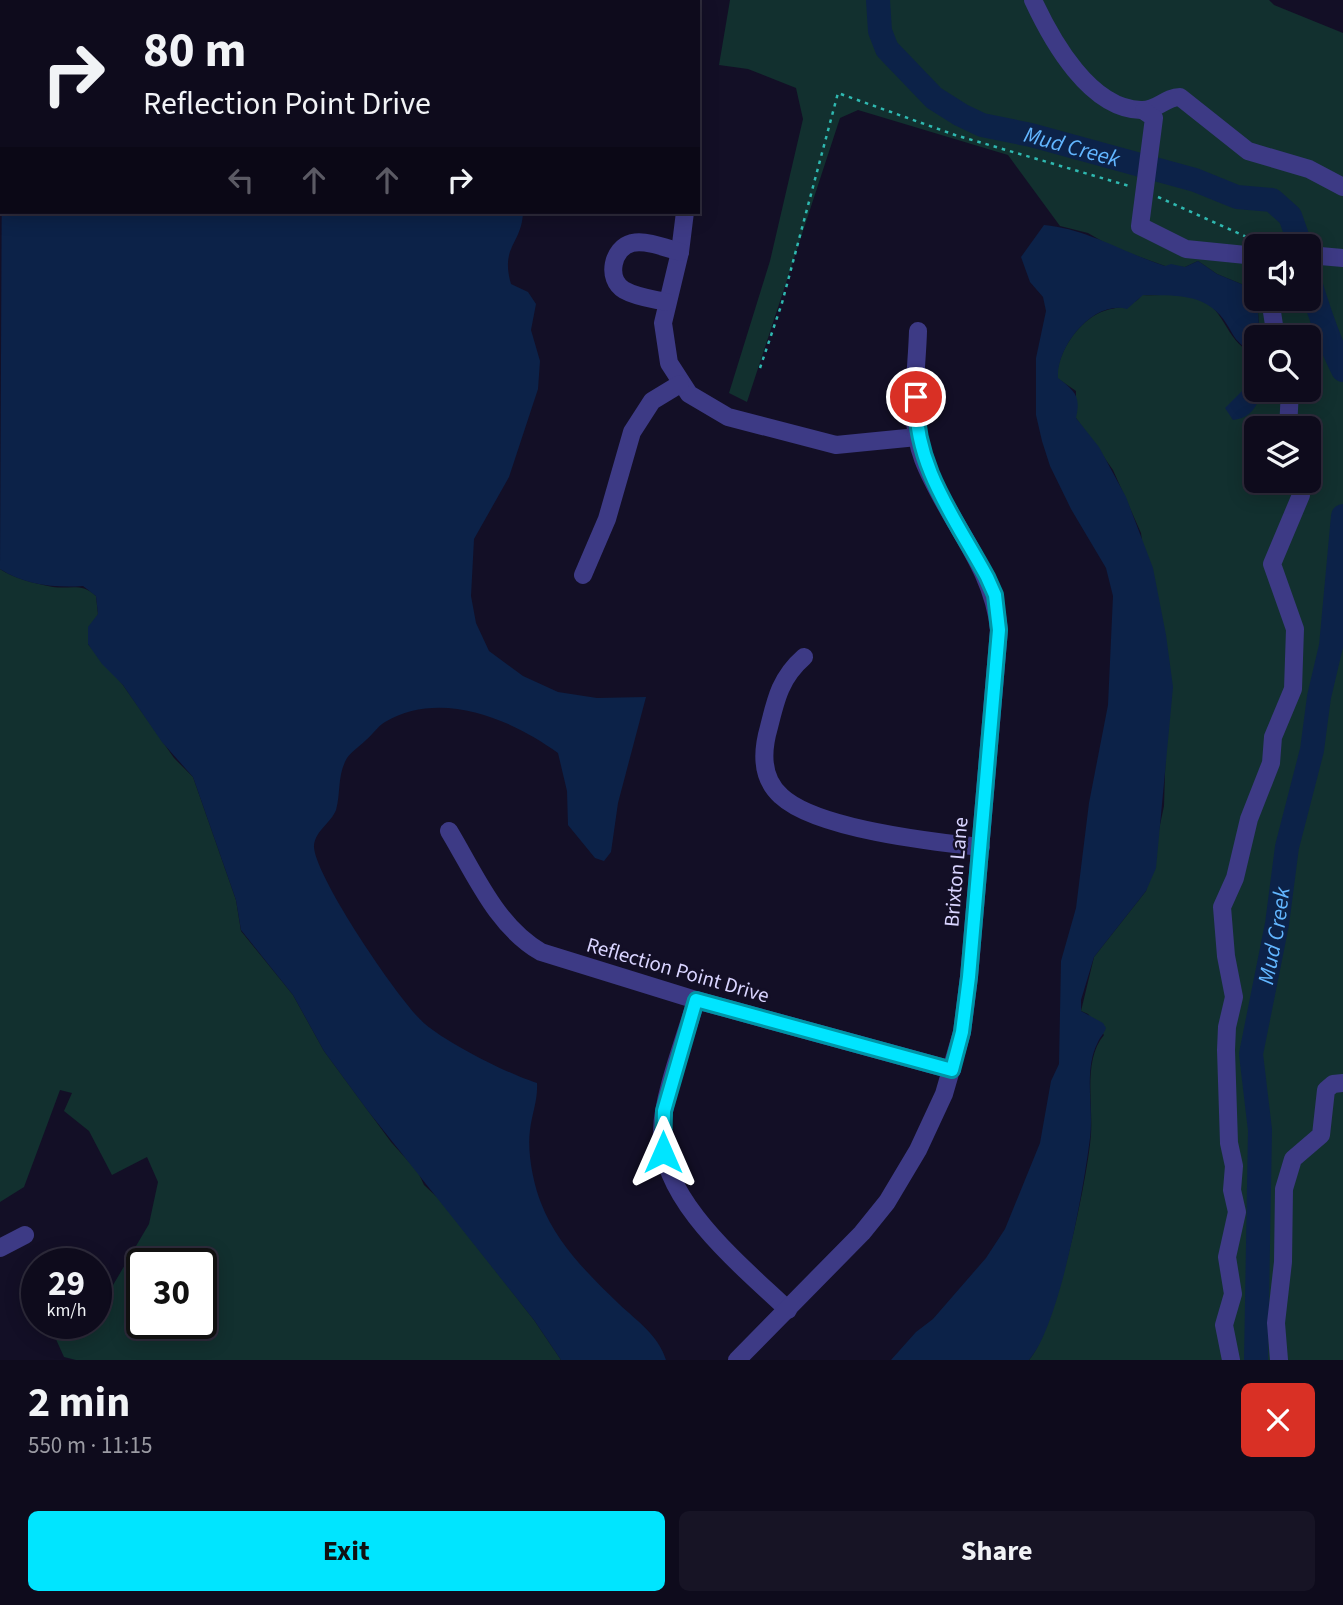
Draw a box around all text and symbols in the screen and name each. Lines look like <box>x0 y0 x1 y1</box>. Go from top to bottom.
text: 80 m <box>143 16 247 86</box>
icon: right <box>28 28 119 119</box>
text: Reflection Point Drive <box>143 81 431 127</box>
water label: Mud Creek <box>1020 118 1125 176</box>
icon: left <box>222 161 260 199</box>
icon: ahead <box>295 161 333 199</box>
icon: ahead <box>368 161 406 199</box>
icon: right <box>441 161 479 199</box>
map controls <box>1244 234 1321 493</box>
button: sound <box>1244 234 1321 311</box>
button: search <box>1244 325 1321 402</box>
pin <box>886 367 946 427</box>
icon: arrive <box>897 378 935 416</box>
button: layers <box>1244 416 1321 493</box>
street label: Brixton Lane <box>936 816 976 928</box>
water label: Mud Creek <box>1249 884 1299 988</box>
street label: Reflection Point Drive <box>583 930 773 1010</box>
position arrow <box>626 1115 700 1189</box>
speed limit sign: 30 <box>126 1248 217 1339</box>
text: 29 <box>48 1259 85 1309</box>
text: km/h <box>47 1298 86 1323</box>
text: 2 min <box>28 1373 130 1433</box>
button: close <box>1241 1383 1315 1457</box>
text: 550 m · 11:15 <box>28 1429 152 1462</box>
button: Exit <box>28 1511 665 1591</box>
button: Share <box>679 1511 1315 1591</box>

